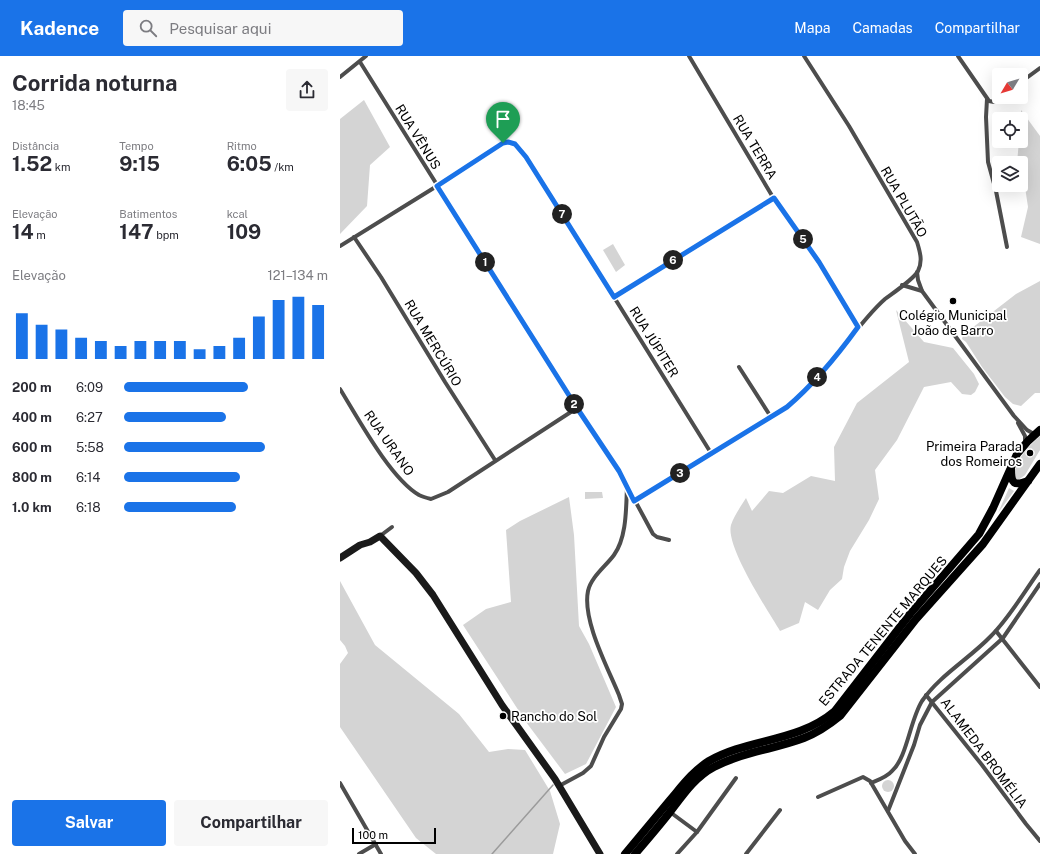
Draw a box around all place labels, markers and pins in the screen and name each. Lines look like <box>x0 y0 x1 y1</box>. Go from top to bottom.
pin <box>486 102 520 143</box>
pin: 7 <box>552 204 572 224</box>
pin: 5 <box>793 229 813 249</box>
pin: 6 <box>663 250 683 270</box>
pin: 1 <box>475 252 495 272</box>
marker: Colégio Municipal João de Barro <box>948 296 958 306</box>
place label: Colégio Municipal João de Barro <box>899 308 1007 338</box>
pin: 4 <box>807 367 827 387</box>
pin: 2 <box>564 394 584 414</box>
place label: Primeira Parada dos Romeiros <box>926 439 1022 469</box>
marker: Primeira Parada dos Romeiros <box>1025 448 1035 458</box>
pin: 3 <box>670 463 690 483</box>
place label: Rancho do Sol <box>511 709 597 724</box>
marker: Rancho do Sol <box>498 711 508 721</box>

